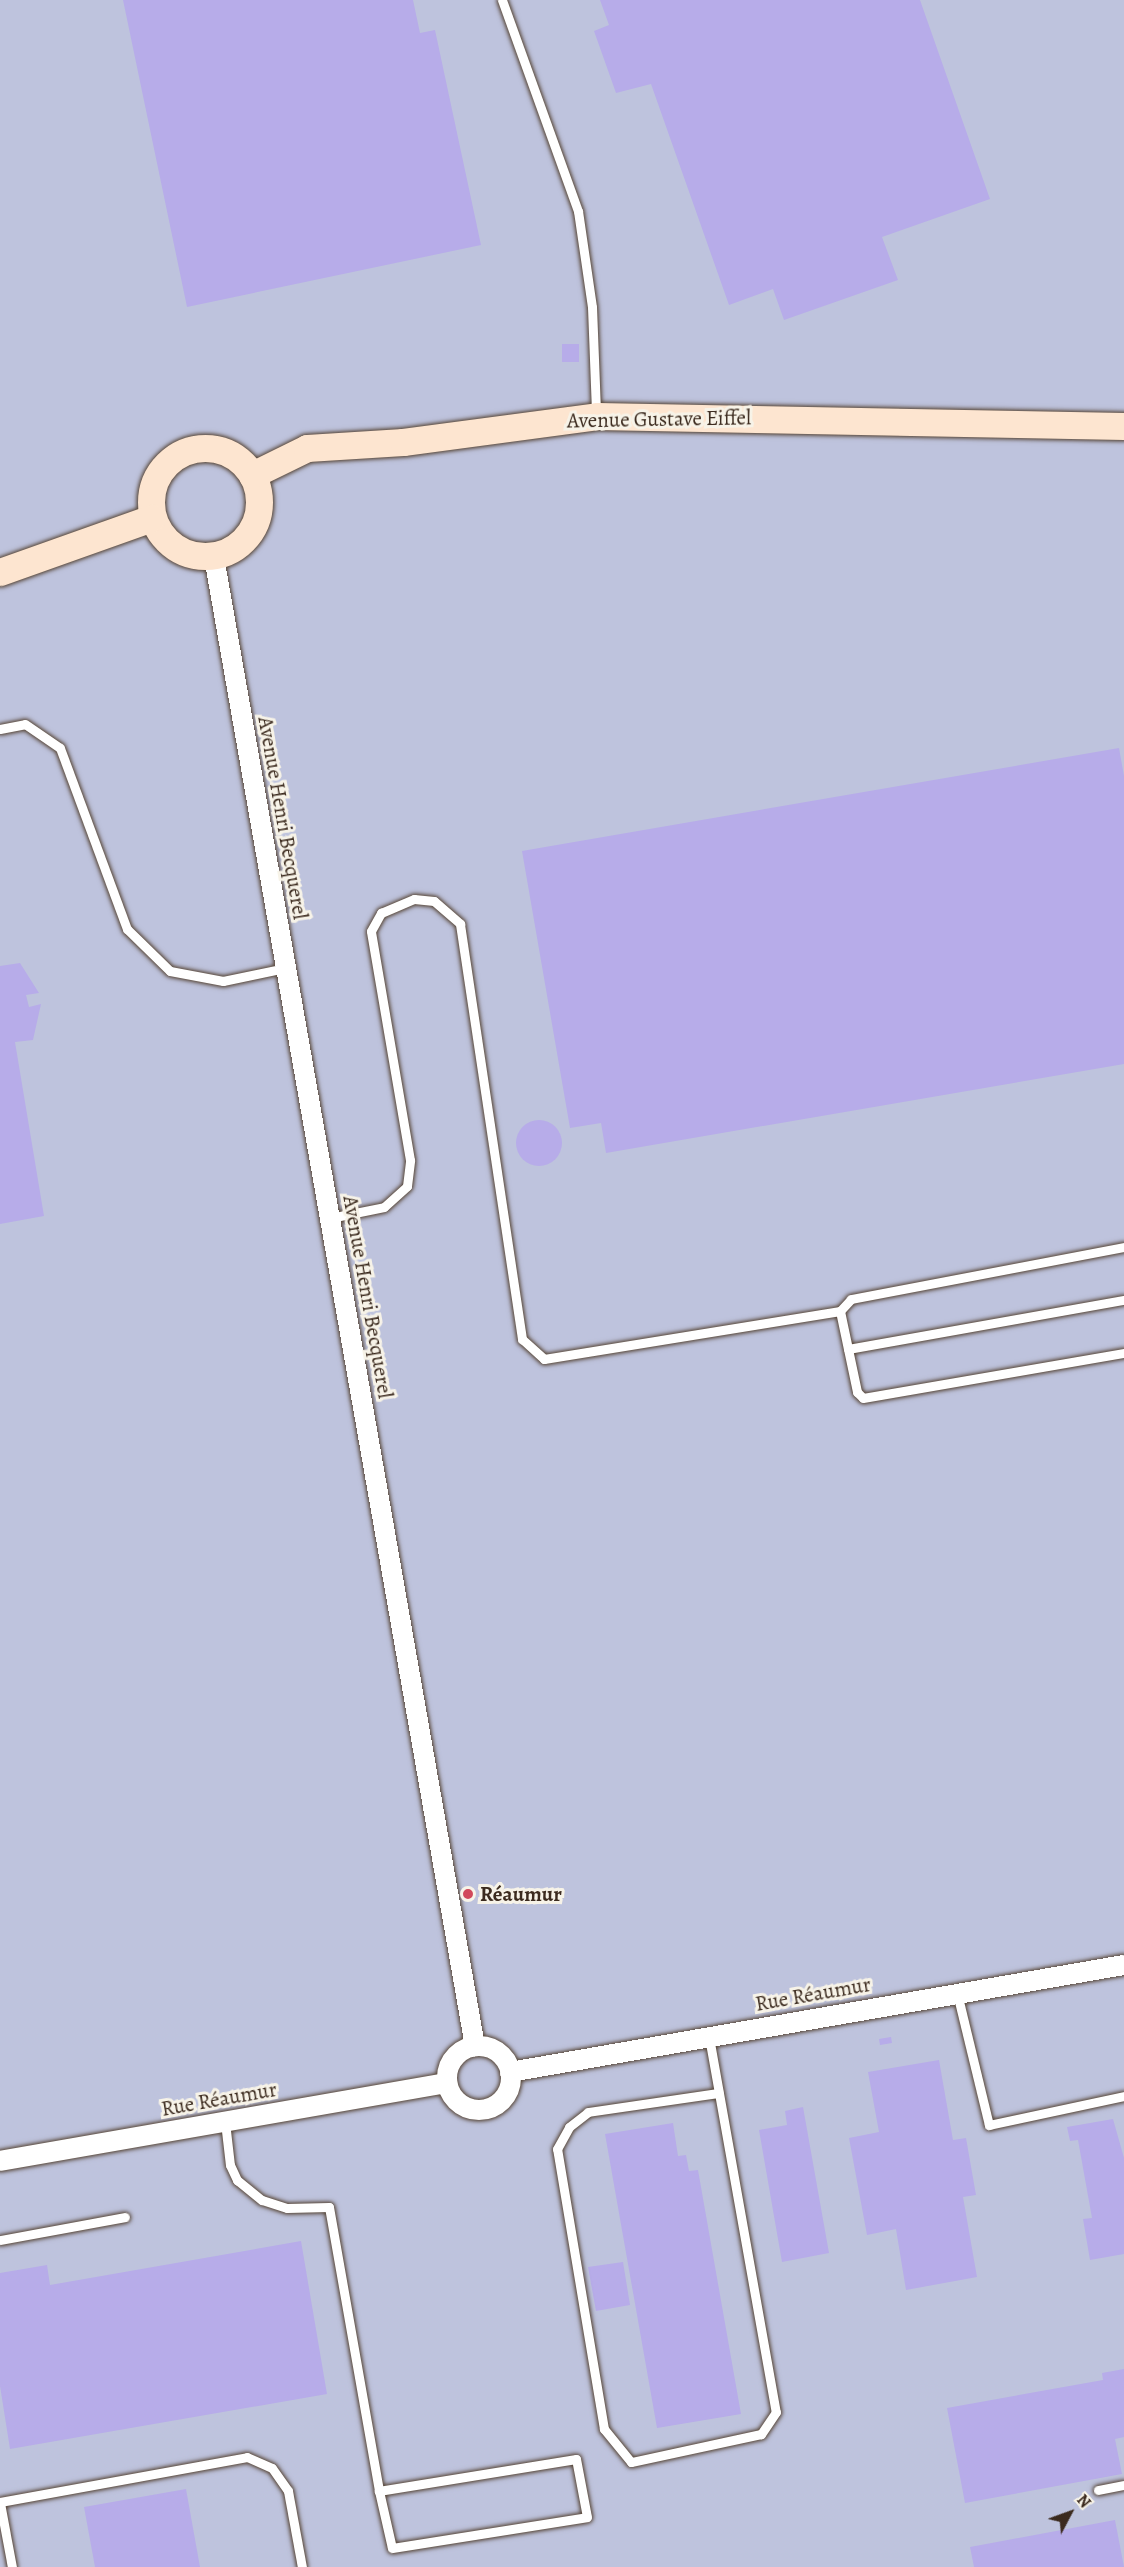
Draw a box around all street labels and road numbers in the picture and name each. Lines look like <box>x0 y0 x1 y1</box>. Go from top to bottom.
street label: Avenue Gustave Eiffel <box>567 405 751 433</box>
street label: Avenue Henri Becquerel <box>253 715 313 921</box>
street label: Avenue Henri Becquerel <box>338 1194 398 1400</box>
street label: Rue Réaumur <box>753 1971 873 2017</box>
street label: Rue Réaumur <box>159 2076 279 2122</box>

